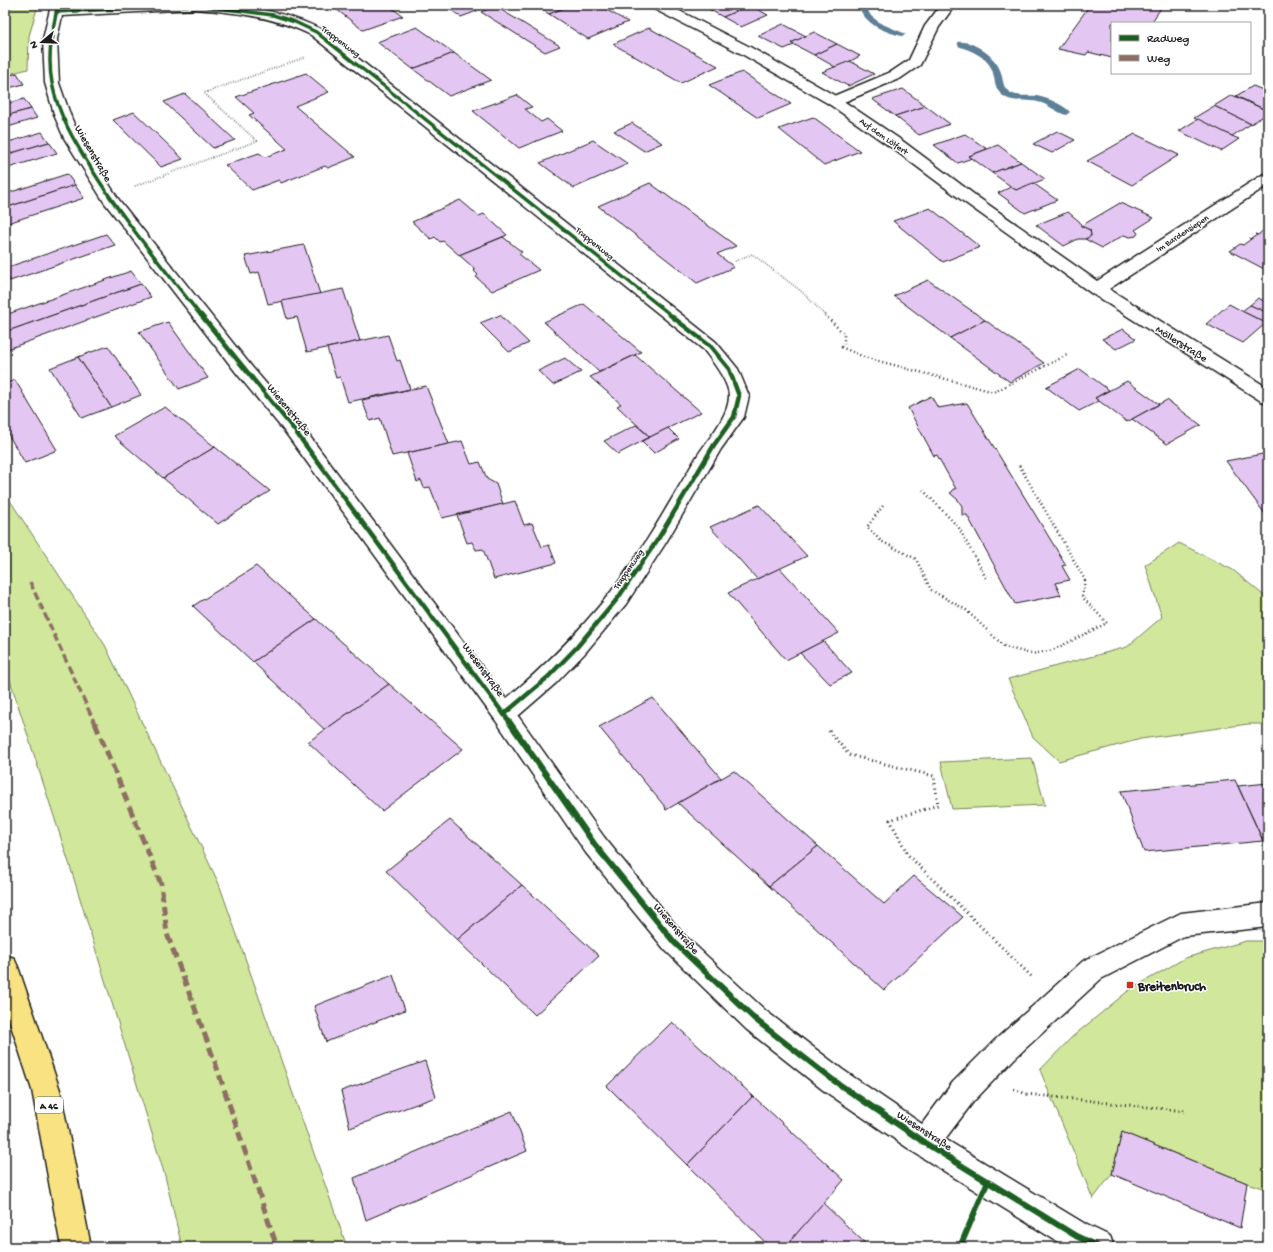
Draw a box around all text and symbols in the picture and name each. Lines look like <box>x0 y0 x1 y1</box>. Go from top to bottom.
north arrow <box>22 22 62 62</box>
legend <box>1111 22 1251 74</box>
street label: Trappenweg <box>318 23 362 60</box>
text: Radweg <box>1147 33 1189 47</box>
text: N <box>28 39 41 50</box>
text: Weg <box>1147 53 1170 67</box>
street label: Auf dem Lölfert <box>857 116 911 159</box>
street label: Wiesenstraße <box>71 124 113 185</box>
street label: Im Bardensiepen <box>1154 213 1212 255</box>
street label: Trappenweg <box>572 225 615 263</box>
street label: Möllerstraße <box>1153 324 1209 365</box>
street label: Wiesenstraße <box>264 382 313 439</box>
street label: Trappenweg <box>611 548 647 593</box>
street label: Wiesenstraße <box>459 641 506 700</box>
street label: Wiesenstraße <box>650 901 701 957</box>
marker: Breitenbruch <box>1125 980 1135 990</box>
place label: Breitenbruch <box>1137 980 1206 995</box>
road number: A 46 <box>35 1097 63 1113</box>
street label: Wiesenstraße <box>894 1109 954 1154</box>

